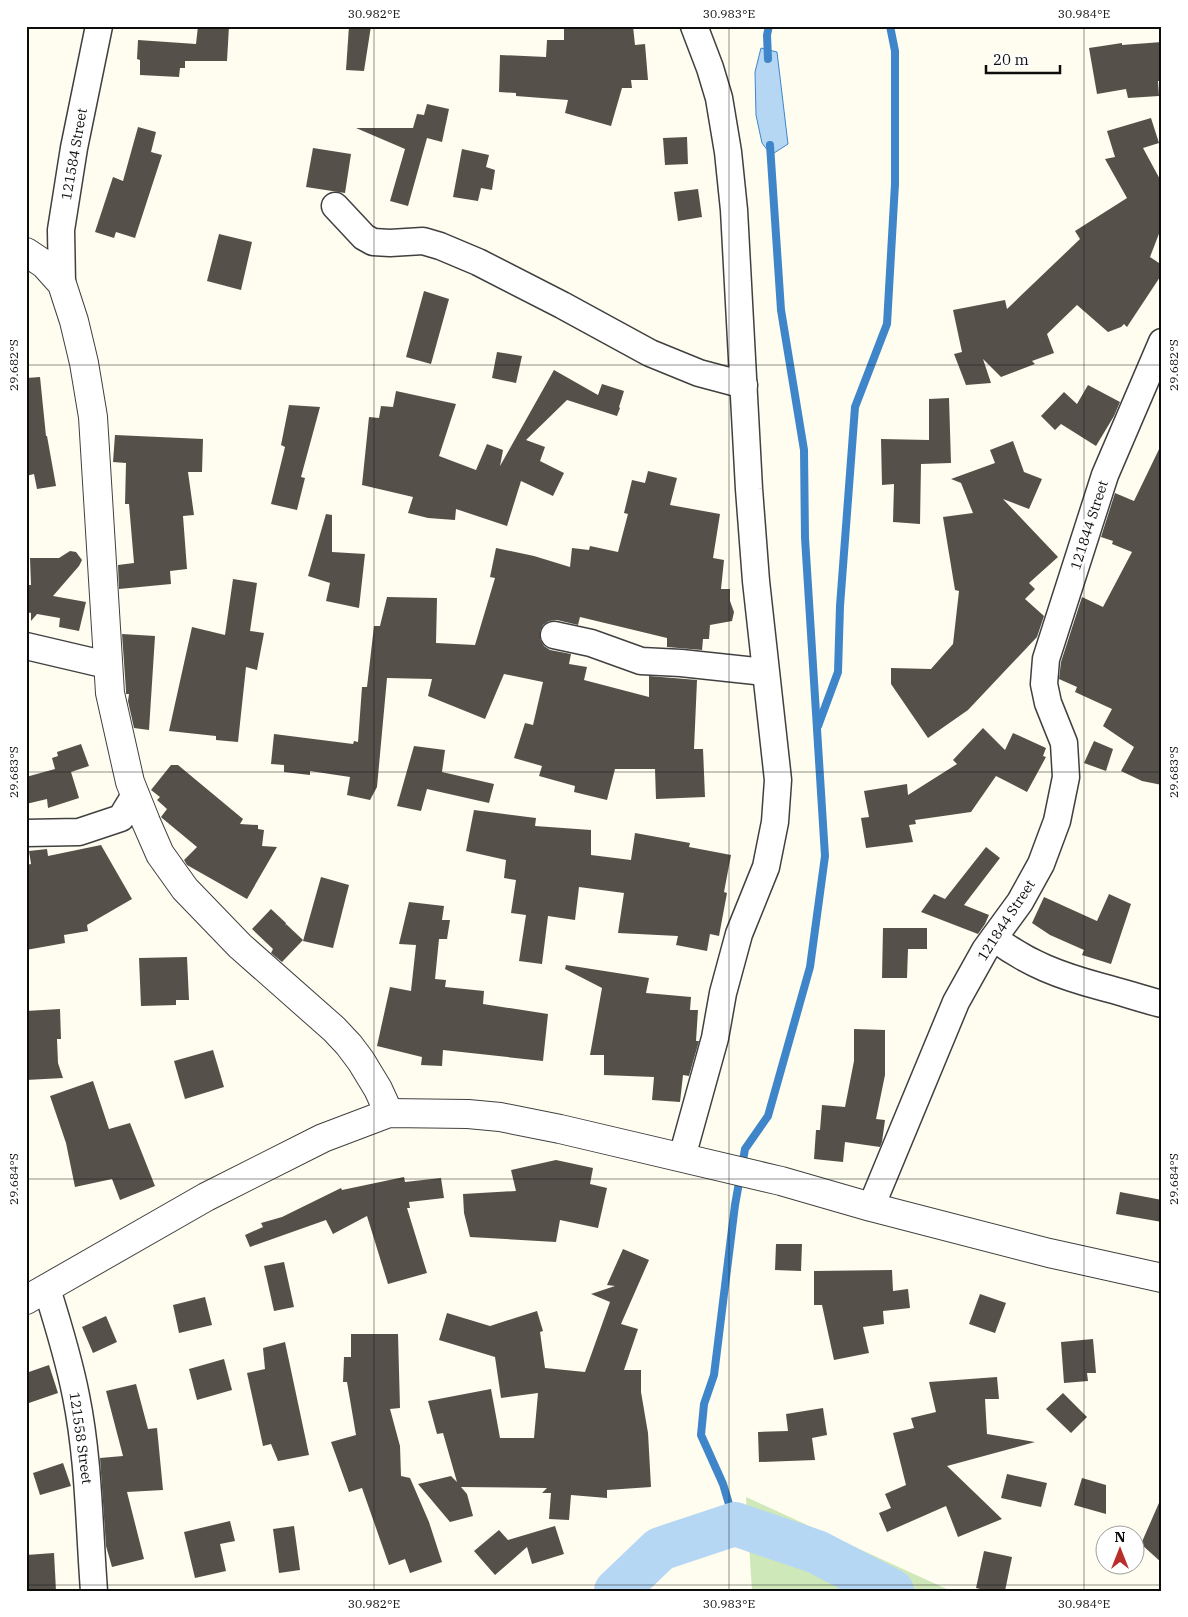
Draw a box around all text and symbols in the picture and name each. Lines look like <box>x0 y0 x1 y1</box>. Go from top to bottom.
text: 30.982°E <box>348 6 400 21</box>
text: 30.983°E <box>703 6 755 21</box>
text: 30.984°E <box>1058 6 1110 21</box>
scale bar <box>986 42 1059 74</box>
text: 20 m <box>993 50 1029 69</box>
street label: 121584 Street <box>57 107 91 201</box>
text: 29.682°S <box>6 339 21 391</box>
text: 29.682°S <box>1166 339 1181 391</box>
street label: 121844 Street <box>1066 478 1112 572</box>
text: 29.683°S <box>6 746 21 798</box>
text: 29.683°S <box>1166 746 1181 798</box>
street label: 121844 Street <box>973 876 1039 964</box>
text: 29.684°S <box>6 1153 21 1205</box>
text: 29.684°S <box>1166 1153 1181 1205</box>
street label: 121558 Street <box>66 1391 96 1485</box>
north arrow <box>1096 1524 1146 1574</box>
text: N <box>1114 1528 1126 1546</box>
text: 30.982°E <box>348 1596 400 1611</box>
text: 30.983°E <box>703 1596 755 1611</box>
text: 30.984°E <box>1058 1596 1110 1611</box>

